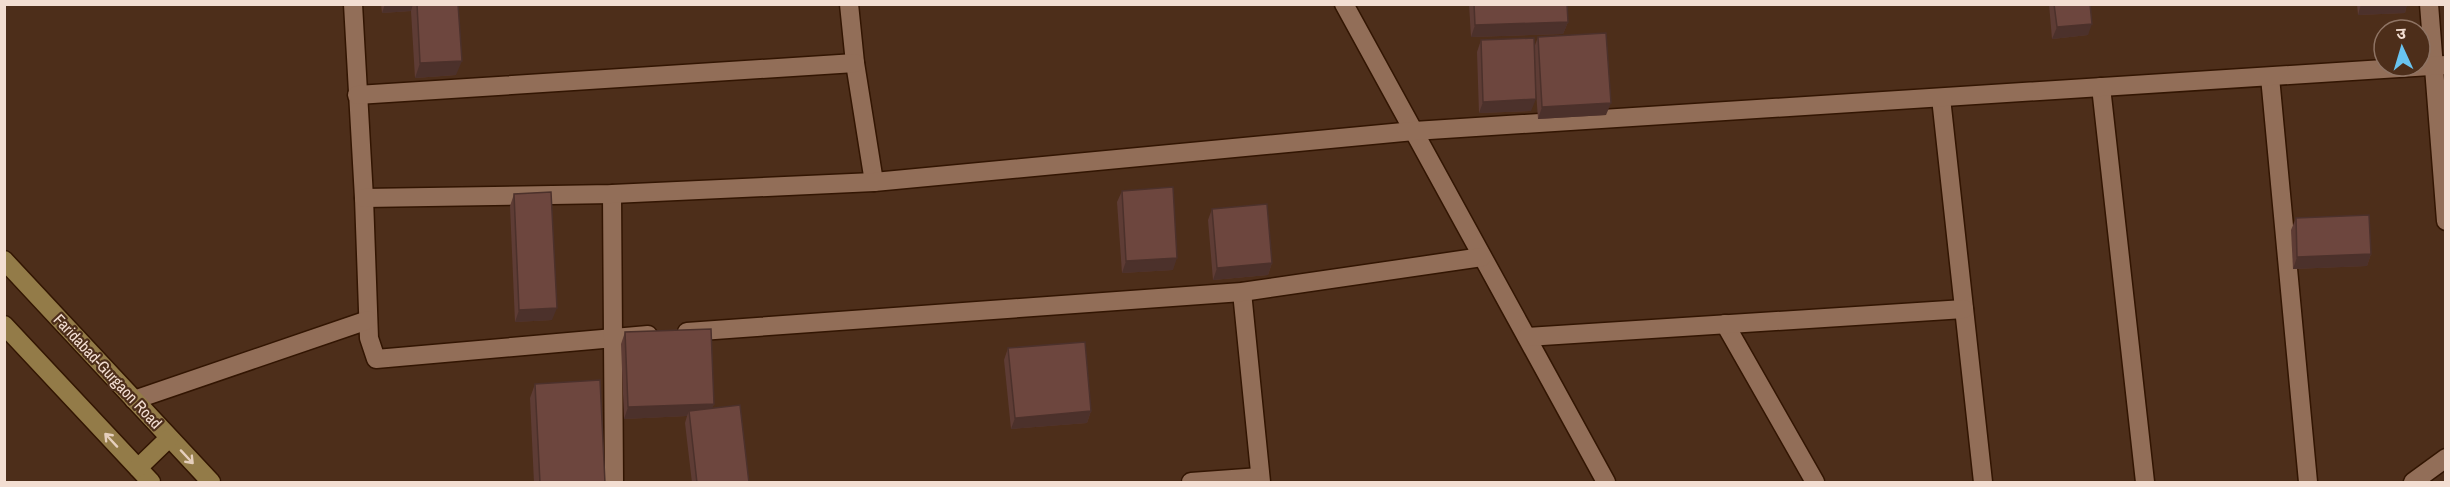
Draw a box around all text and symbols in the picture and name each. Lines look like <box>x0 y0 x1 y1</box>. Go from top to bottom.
north arrow <box>2372 18 2432 78</box>
text: उ <box>2396 22 2407 44</box>
street label: Faridabad-Gurgaon Road <box>49 309 167 433</box>
one-way arrow <box>104 432 118 447</box>
one-way arrow <box>180 449 194 464</box>

